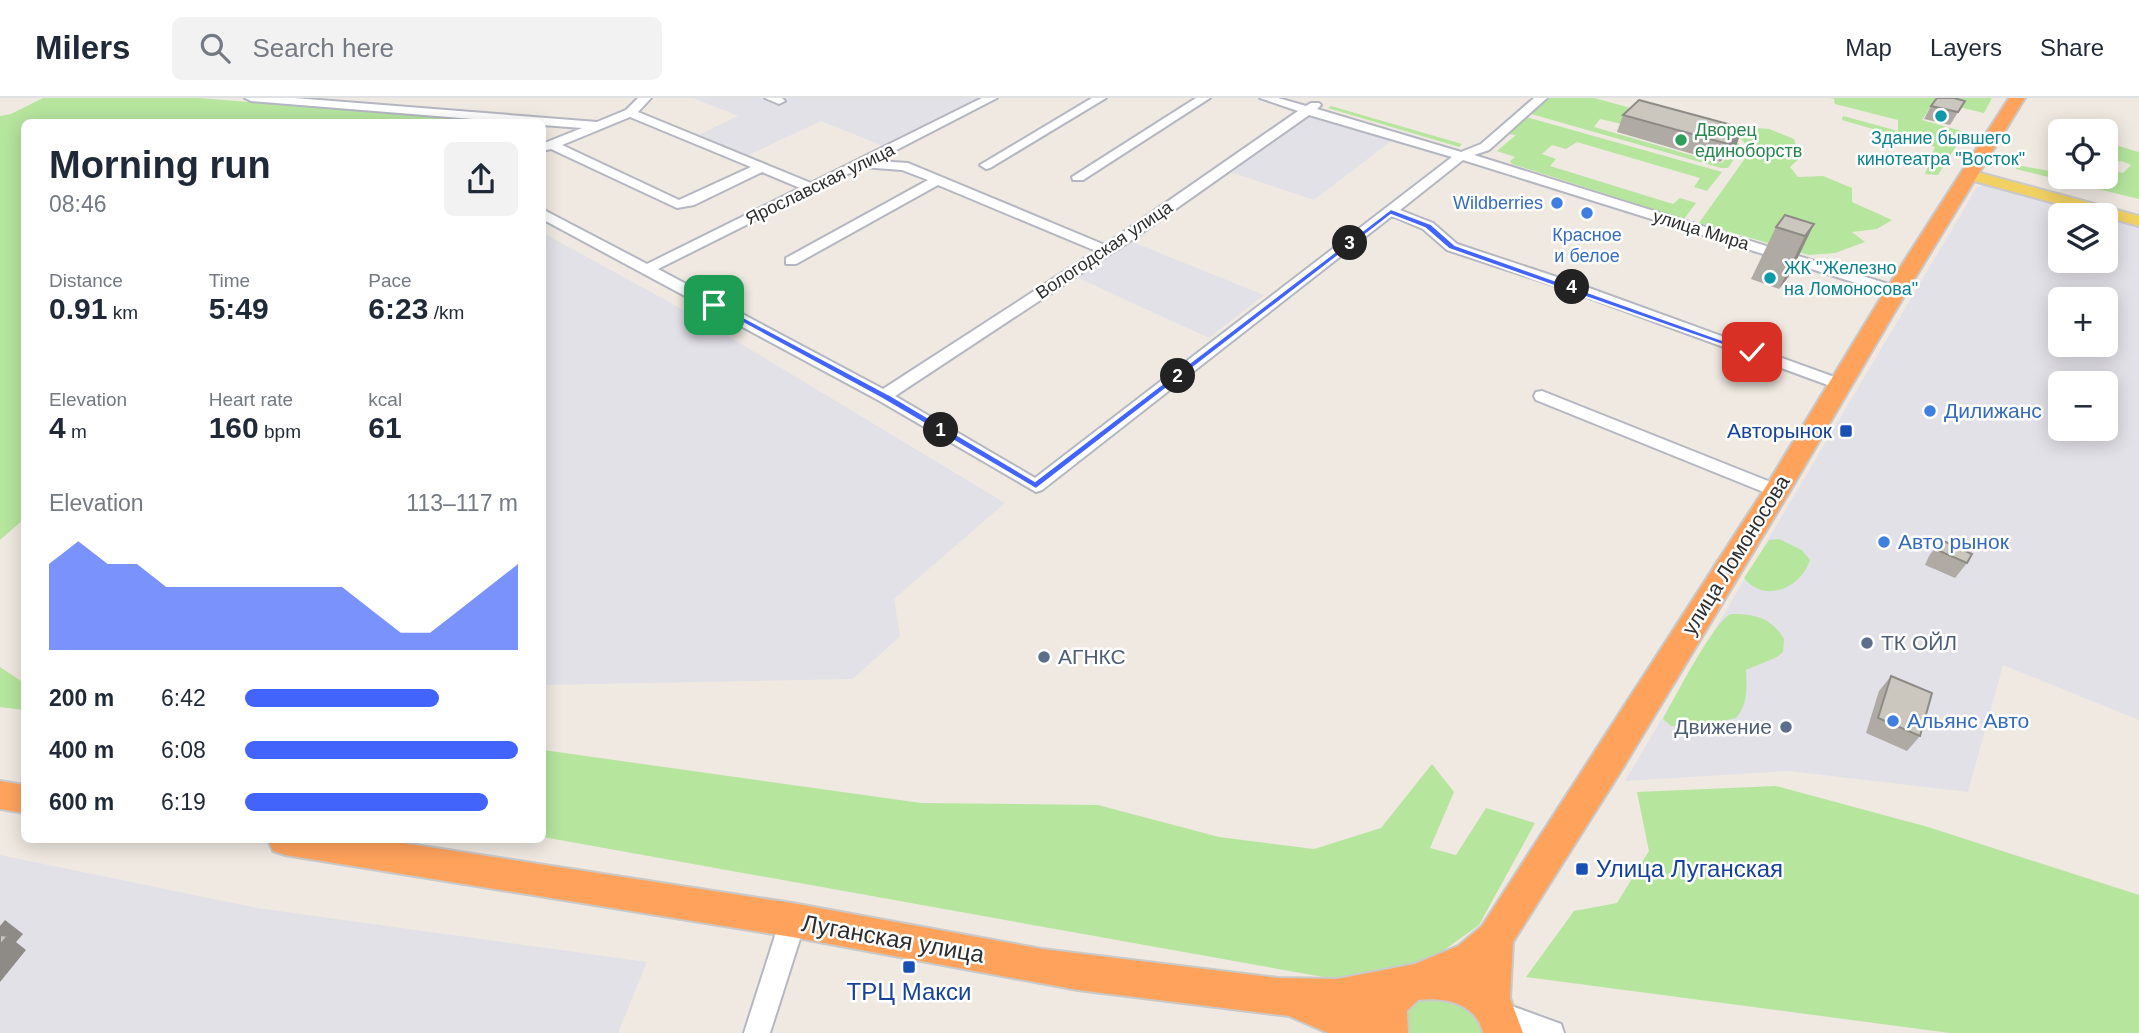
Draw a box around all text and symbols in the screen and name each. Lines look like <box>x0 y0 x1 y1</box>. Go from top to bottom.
search box <box>172 17 662 80</box>
text: Milers <box>35 29 130 66</box>
icon: search <box>196 29 234 67</box>
text: Search here <box>252 33 394 63</box>
text: Map <box>1845 34 1892 61</box>
text: Layers <box>1930 34 2002 61</box>
text: Share <box>2040 34 2104 61</box>
marker: Здание бывшего кинотеатра "Восток" <box>1933 108 1949 124</box>
map controls <box>2048 119 2118 441</box>
button: locate <box>2048 119 2118 189</box>
place label: Дворец единоборств <box>1695 120 1802 161</box>
place label: Здание бывшего кинотеатра "Восток" <box>1857 128 2025 169</box>
marker: Дворец единоборств <box>1673 132 1689 148</box>
street label: Ярославская улица <box>742 139 899 229</box>
button: share <box>444 142 518 216</box>
text: Morning run <box>49 144 271 186</box>
text: 08:46 <box>49 191 107 217</box>
place label: Wildberries <box>1453 193 1543 213</box>
marker: Wildberries <box>1549 195 1565 211</box>
street label: Вологодская улица <box>1032 196 1177 303</box>
button: layers <box>2048 203 2118 273</box>
marker: Красное и белое <box>1579 205 1595 221</box>
street label: улица Мира <box>1650 206 1752 254</box>
place label: Красное и белое <box>1552 225 1622 266</box>
pin: 3 <box>1332 226 1368 260</box>
text: 3 <box>1344 232 1355 253</box>
place label: ЖК "Железно на Ломоносова" <box>1784 258 1918 299</box>
text: Distance <box>49 270 123 291</box>
text: Time <box>209 270 250 291</box>
text: Pace <box>368 270 412 291</box>
pin: 4 <box>1554 270 1590 304</box>
marker: ЖК "Железно на Ломоносова" <box>1762 270 1778 286</box>
pin <box>684 275 744 335</box>
text: 4 <box>1566 276 1577 297</box>
icon: arrive <box>695 286 733 324</box>
button: + <box>2048 287 2118 357</box>
text: 0.91 <box>49 292 107 325</box>
text: 5:49 <box>209 292 269 325</box>
text: 6:23 <box>368 292 428 325</box>
text: km <box>107 302 138 323</box>
text: /km <box>428 302 464 323</box>
pin <box>1722 322 1782 382</box>
icon: check <box>1733 333 1771 371</box>
pin: 2 <box>1160 358 1196 394</box>
text: 2 <box>1172 365 1183 386</box>
button: − <box>2048 371 2118 441</box>
text: Elevation <box>49 389 127 410</box>
text: Heart rate <box>209 389 293 410</box>
text: kcal <box>368 389 402 410</box>
place label: Дилижанс <box>1944 399 2042 422</box>
marker: Дилижанс <box>1922 403 1938 419</box>
text: 4 <box>49 411 66 444</box>
text: 160 <box>209 411 259 444</box>
text: 61 <box>368 411 402 444</box>
pin: 1 <box>923 412 958 448</box>
text: 1 <box>935 419 946 440</box>
place label: Авторынок <box>1727 419 1833 442</box>
text: m <box>66 421 87 442</box>
text: bpm <box>259 421 301 442</box>
marker: Авторынок <box>1838 423 1854 439</box>
street label: улица Ломоносова <box>1677 471 1794 639</box>
text: Elevation <box>49 490 144 516</box>
text: 113–117 m <box>406 490 518 516</box>
place label: Авто рынок <box>1898 530 2010 553</box>
marker: Авто рынок <box>1876 534 1892 550</box>
place label: ТК ОЙЛ <box>1881 631 1957 654</box>
marker: ТК ОЙЛ <box>1859 635 1875 651</box>
place label: АГНКС <box>1058 645 1126 668</box>
marker: АГНКС <box>1036 649 1052 665</box>
text: 200 m <box>49 685 114 711</box>
text: 6:42 <box>161 685 206 711</box>
place label: Альянс Авто <box>1907 709 2029 732</box>
marker: Альянс Авто <box>1885 713 1901 729</box>
place label: Движение <box>1674 715 1772 738</box>
marker: Движение <box>1778 719 1794 735</box>
text: 400 m <box>49 737 114 763</box>
text: 6:08 <box>161 737 206 763</box>
text: 600 m <box>49 789 114 815</box>
text: 6:19 <box>161 789 206 815</box>
place label: Улица Луганская <box>1596 855 1783 882</box>
marker: Улица Луганская <box>1574 861 1590 877</box>
street label: Луганская улица <box>800 909 987 968</box>
marker: ТРЦ Макси <box>901 959 917 975</box>
place label: ТРЦ Макси <box>847 978 971 1005</box>

